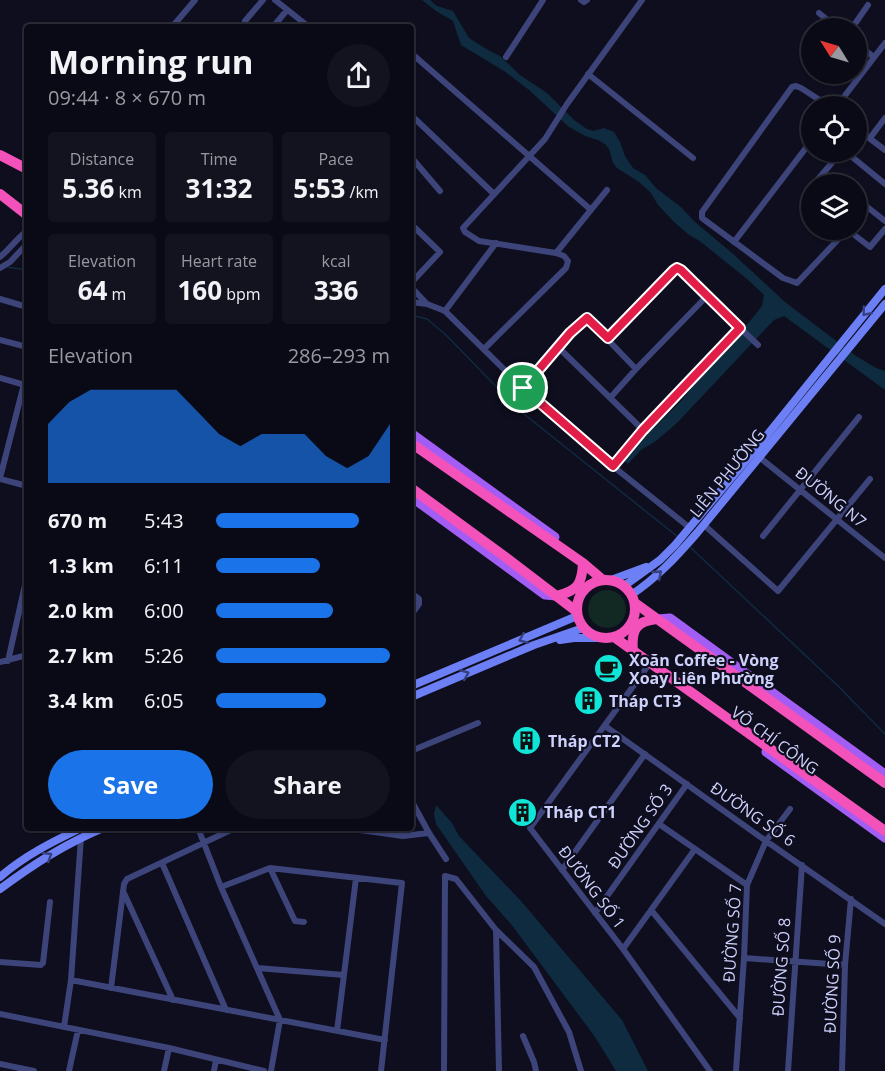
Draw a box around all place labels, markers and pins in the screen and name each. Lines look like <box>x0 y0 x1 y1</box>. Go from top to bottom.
pin <box>497 362 548 413</box>
place label: Xoăn Coffee - Vòng Xoay Liên Phường <box>629 649 779 689</box>
cafe icon: Xoăn Coffee - Vòng Xoay Liên Phường <box>592 653 624 685</box>
building icon: Tháp CT3 <box>572 685 604 717</box>
place label: Tháp CT3 <box>609 690 681 712</box>
building icon: Tháp CT2 <box>511 725 543 757</box>
place label: Tháp CT2 <box>548 730 620 752</box>
building icon: Tháp CT1 <box>507 796 539 828</box>
place label: Tháp CT1 <box>544 801 616 823</box>

